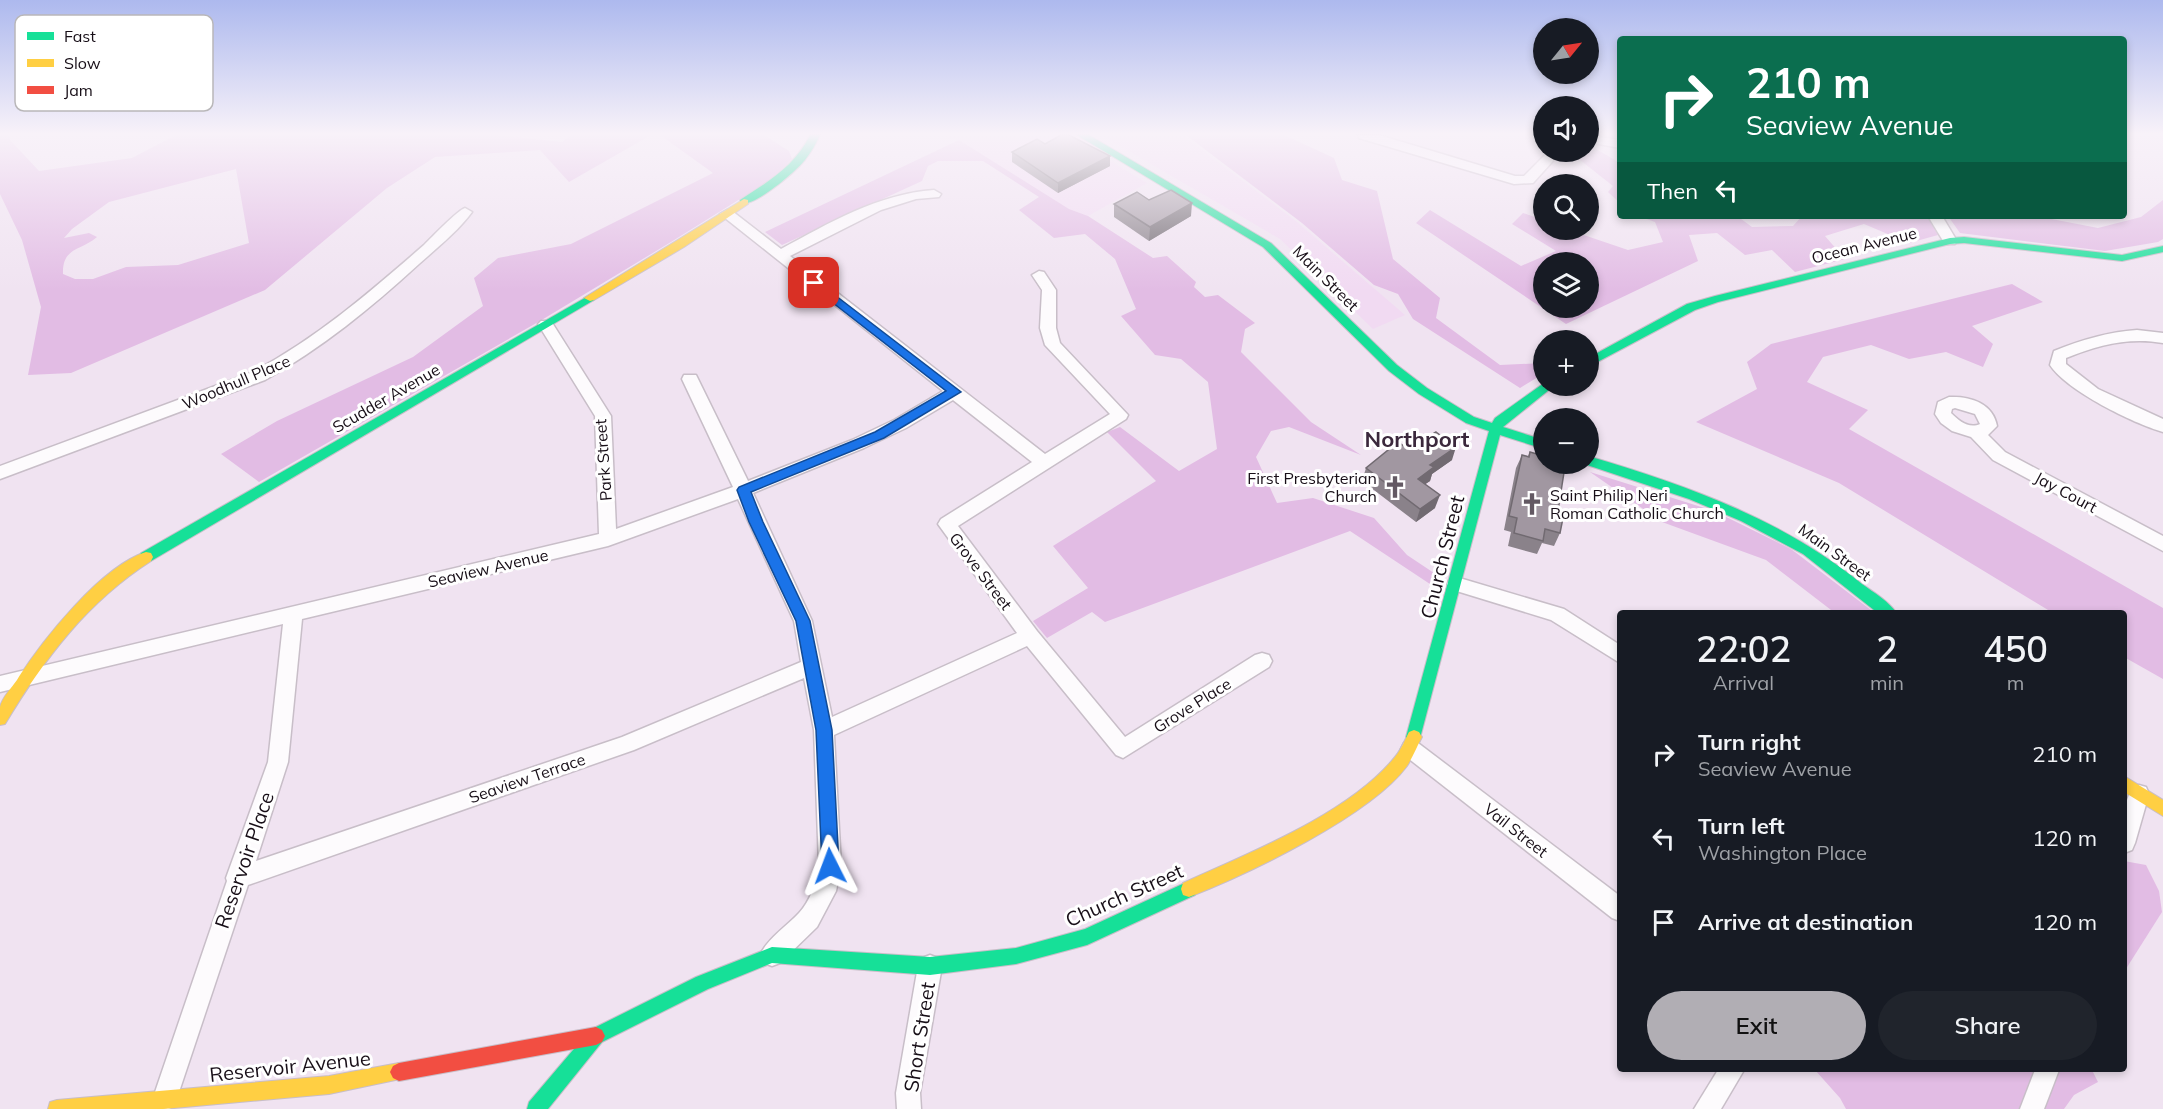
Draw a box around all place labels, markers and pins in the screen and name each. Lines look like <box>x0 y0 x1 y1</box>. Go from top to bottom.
pin <box>788 257 839 308</box>
place label: First Presbyterian Church <box>1247 468 1377 506</box>
church icon: First Presbyterian Church <box>1382 474 1408 500</box>
place label: Saint Philip Neri Roman Catholic Church <box>1550 485 1724 523</box>
church icon: Saint Philip Neri Roman Catholic Church <box>1519 491 1545 517</box>

